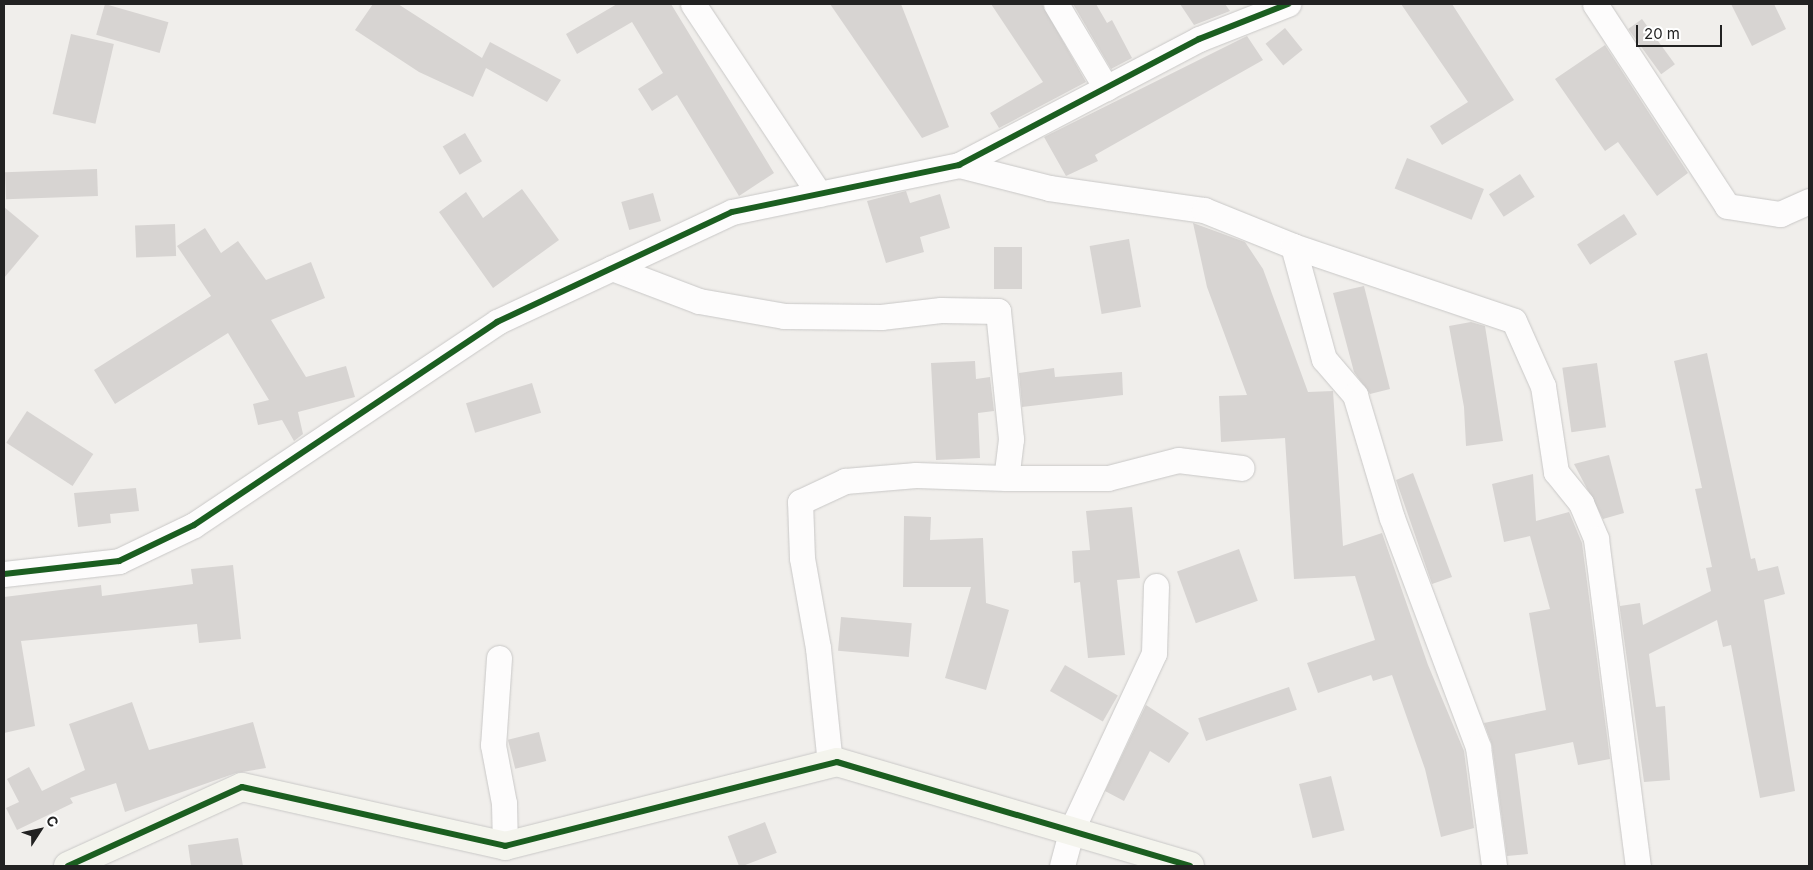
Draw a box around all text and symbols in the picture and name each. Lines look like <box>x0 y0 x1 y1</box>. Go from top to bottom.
scale bar <box>1638 15 1724 47</box>
text: 20 m <box>1644 24 1680 43</box>
north arrow <box>15 805 65 855</box>
text: С <box>43 812 63 830</box>

